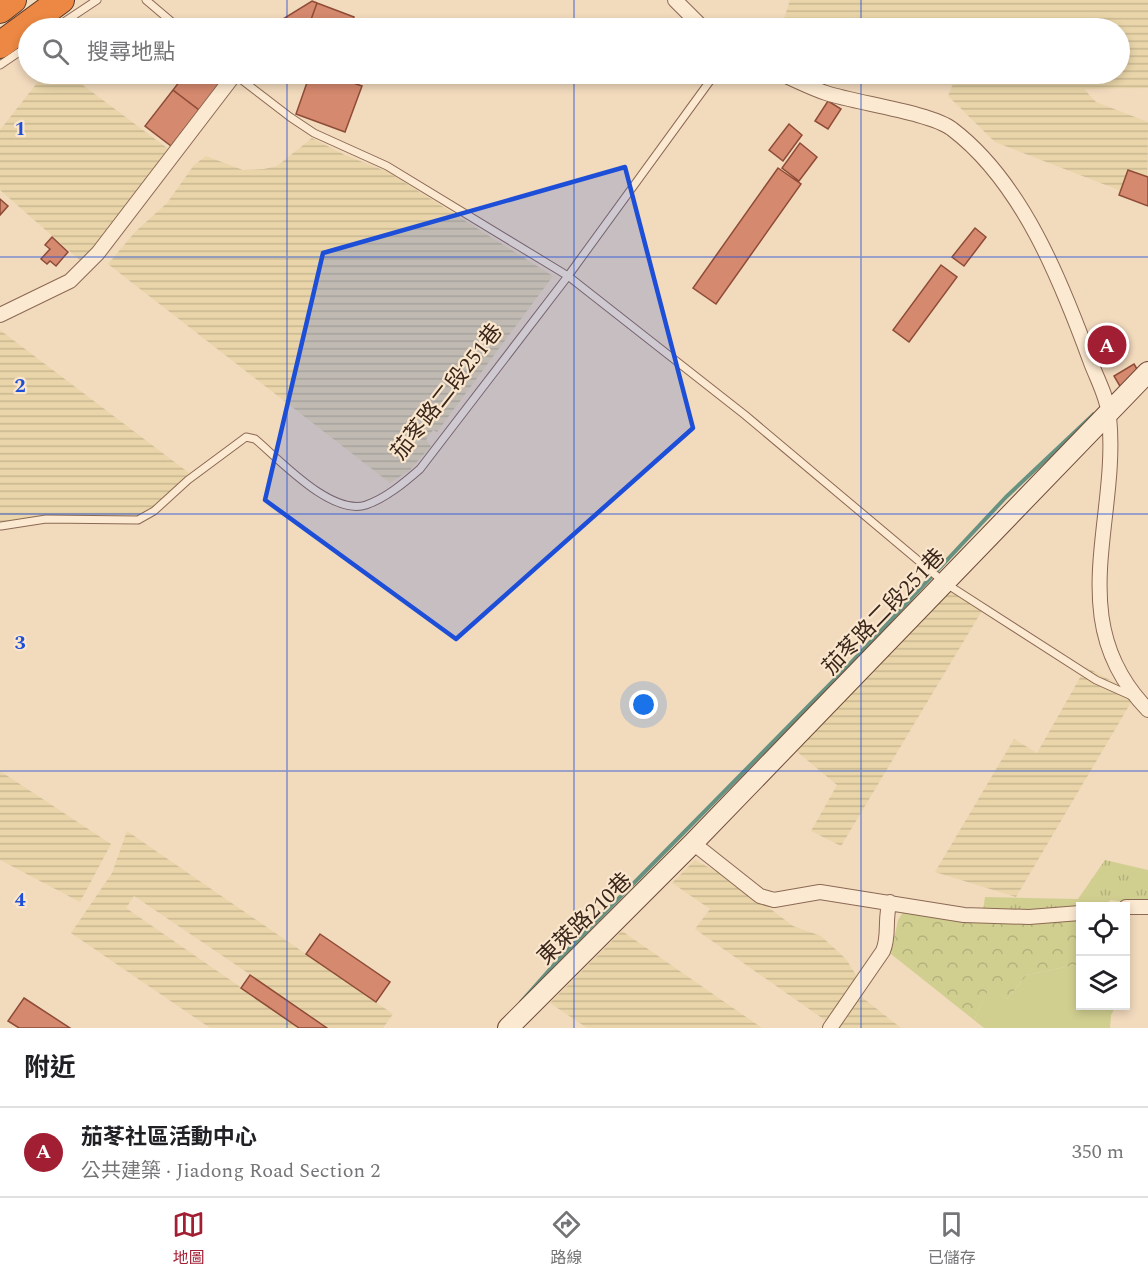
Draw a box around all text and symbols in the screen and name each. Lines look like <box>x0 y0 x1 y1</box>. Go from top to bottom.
search box <box>18 18 1130 84</box>
icon: search <box>39 35 72 68</box>
text: 搜尋地點 <box>87 36 175 69</box>
text: 1 <box>14 114 26 144</box>
street label: 茄苳路二段251巷 <box>383 317 511 467</box>
pin: A <box>1088 322 1126 368</box>
text: 2 <box>14 371 26 401</box>
street label: 茄苳路二段251巷 <box>815 541 953 683</box>
text: 3 <box>14 628 26 658</box>
your location <box>629 690 658 719</box>
street label: 東萊路210巷 <box>530 865 640 973</box>
text: 4 <box>14 885 26 915</box>
map controls <box>1076 902 1130 1010</box>
button: locate <box>1076 902 1130 956</box>
button: layers <box>1076 956 1130 1010</box>
text: 附近 <box>24 1048 76 1088</box>
text: 茄苳社區活動中心 <box>81 1121 257 1154</box>
text: A <box>36 1137 51 1167</box>
text: 350 m <box>1072 1137 1124 1167</box>
text: 公共建築 · Jiadong Road Section 2 <box>81 1156 380 1186</box>
tab: 地圖 <box>172 1208 205 1270</box>
tab: 路線 <box>550 1208 583 1270</box>
tab: 已儲存 <box>928 1208 976 1270</box>

